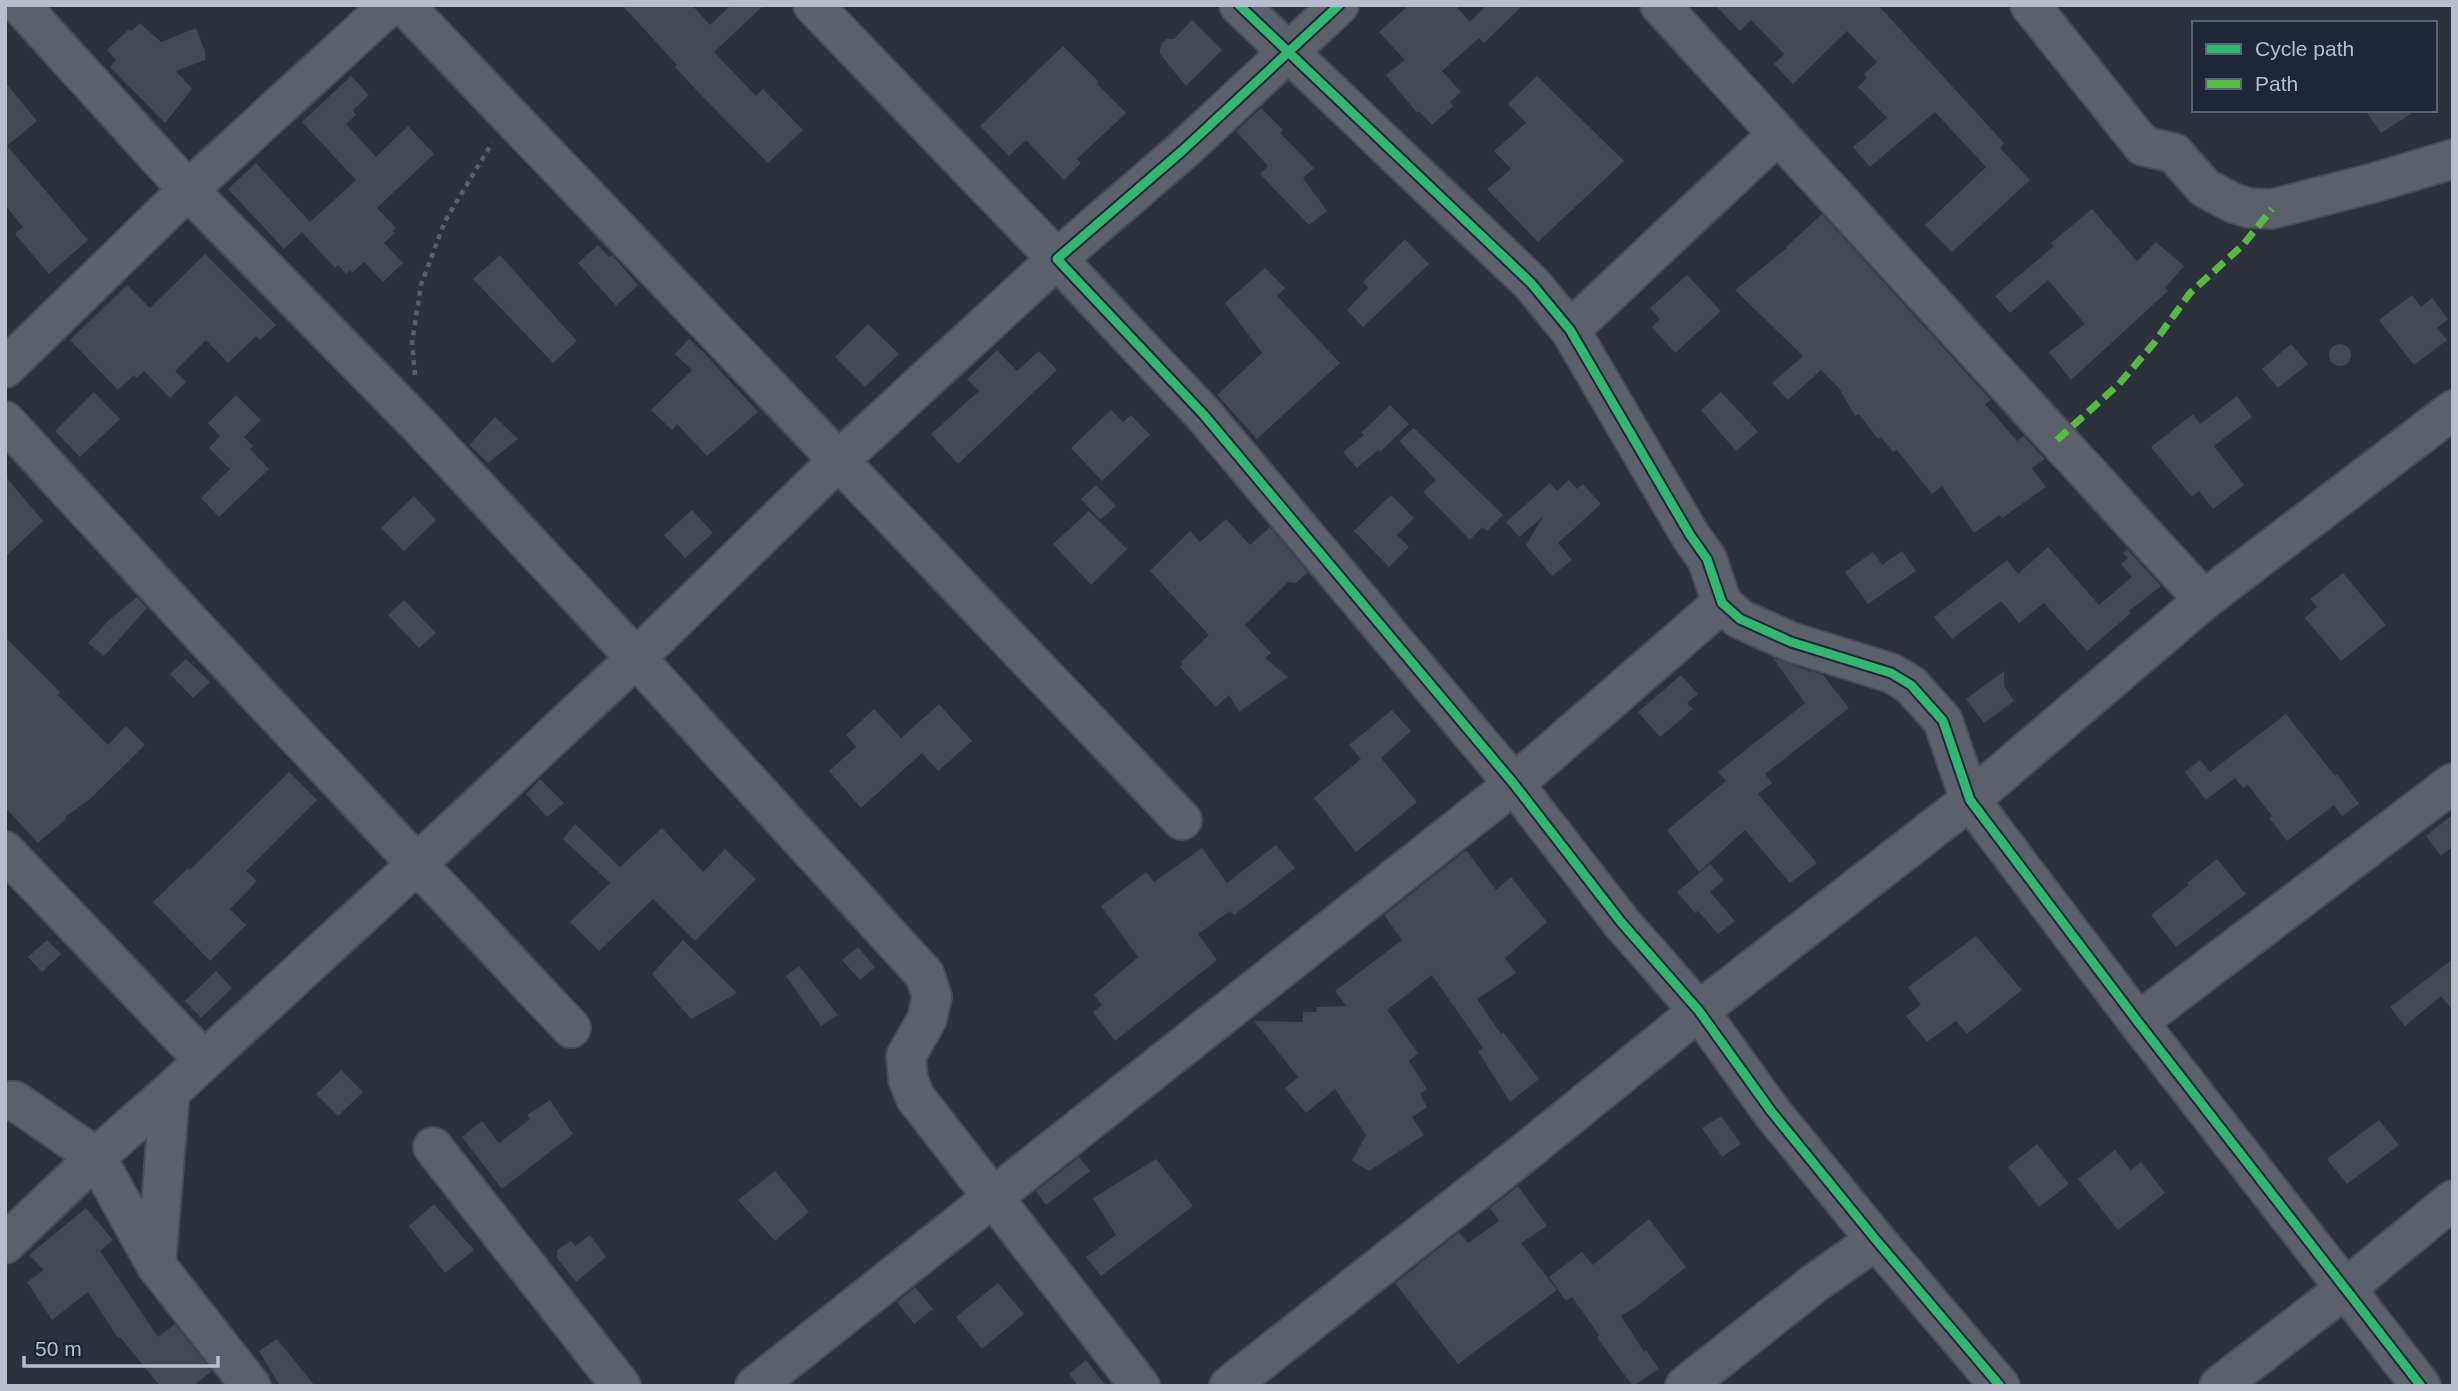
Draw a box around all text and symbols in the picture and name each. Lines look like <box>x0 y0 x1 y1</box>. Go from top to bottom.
legend <box>2192 21 2437 112</box>
text: Cycle path <box>2255 37 2354 60</box>
text: Path <box>2255 72 2298 95</box>
scale bar <box>24 1324 219 1368</box>
text: 50 m <box>35 1337 82 1360</box>

